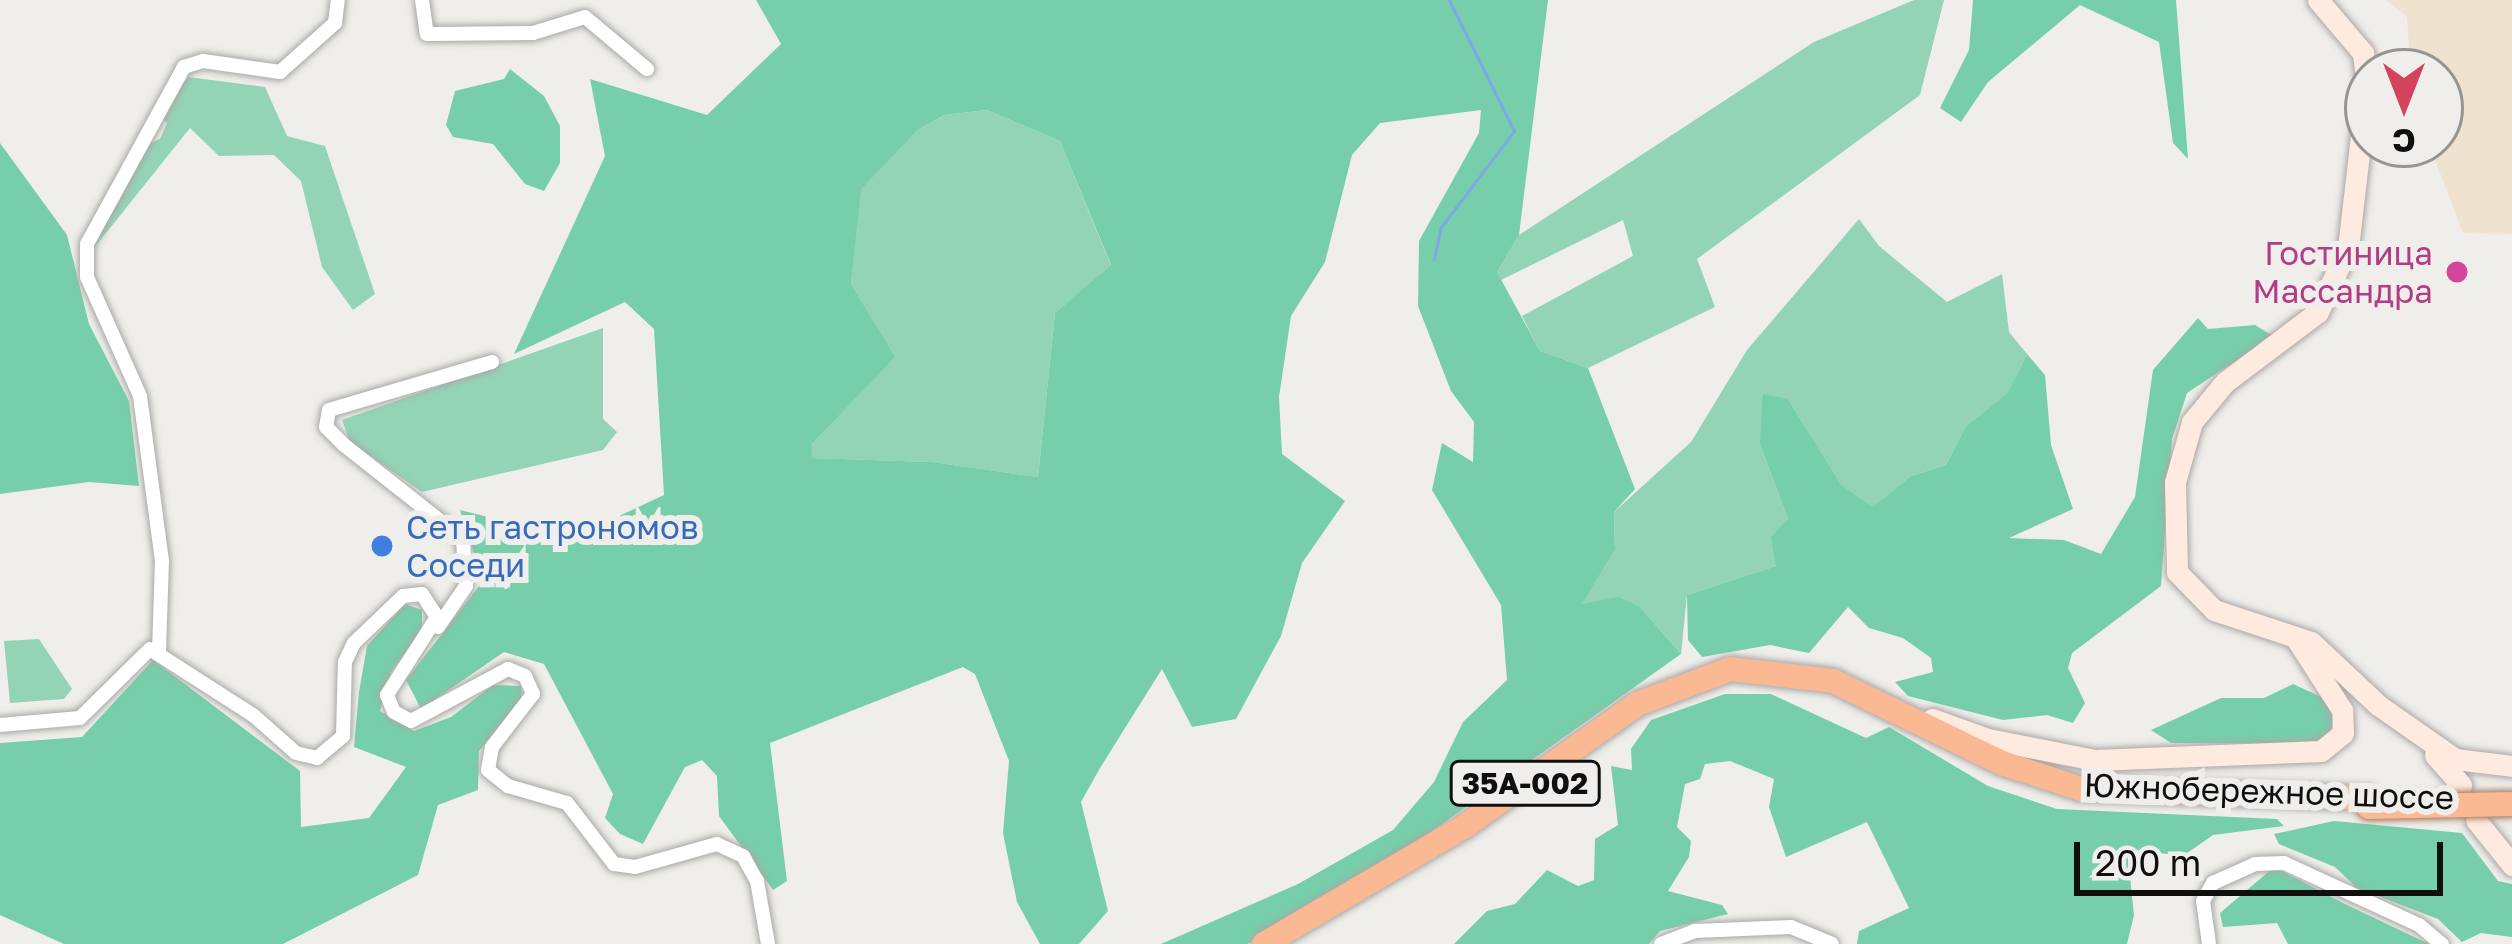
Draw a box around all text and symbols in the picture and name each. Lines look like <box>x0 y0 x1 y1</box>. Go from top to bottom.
north arrow <box>2344 48 2464 168</box>
text: С <box>2392 122 2416 161</box>
place label: Гостиница Массандра <box>2252 233 2433 311</box>
marker: Гостиница Массандра <box>2444 259 2470 285</box>
place label: Сеть гастрономов Соседи <box>406 507 699 585</box>
marker: Сеть гастрономов Соседи <box>369 533 395 559</box>
road number: 35А-002 <box>1447 759 1603 807</box>
street label: Южнобережное шоссе <box>2083 765 2455 817</box>
scale bar <box>2080 818 2449 892</box>
text: 200 m <box>2095 841 2201 884</box>

